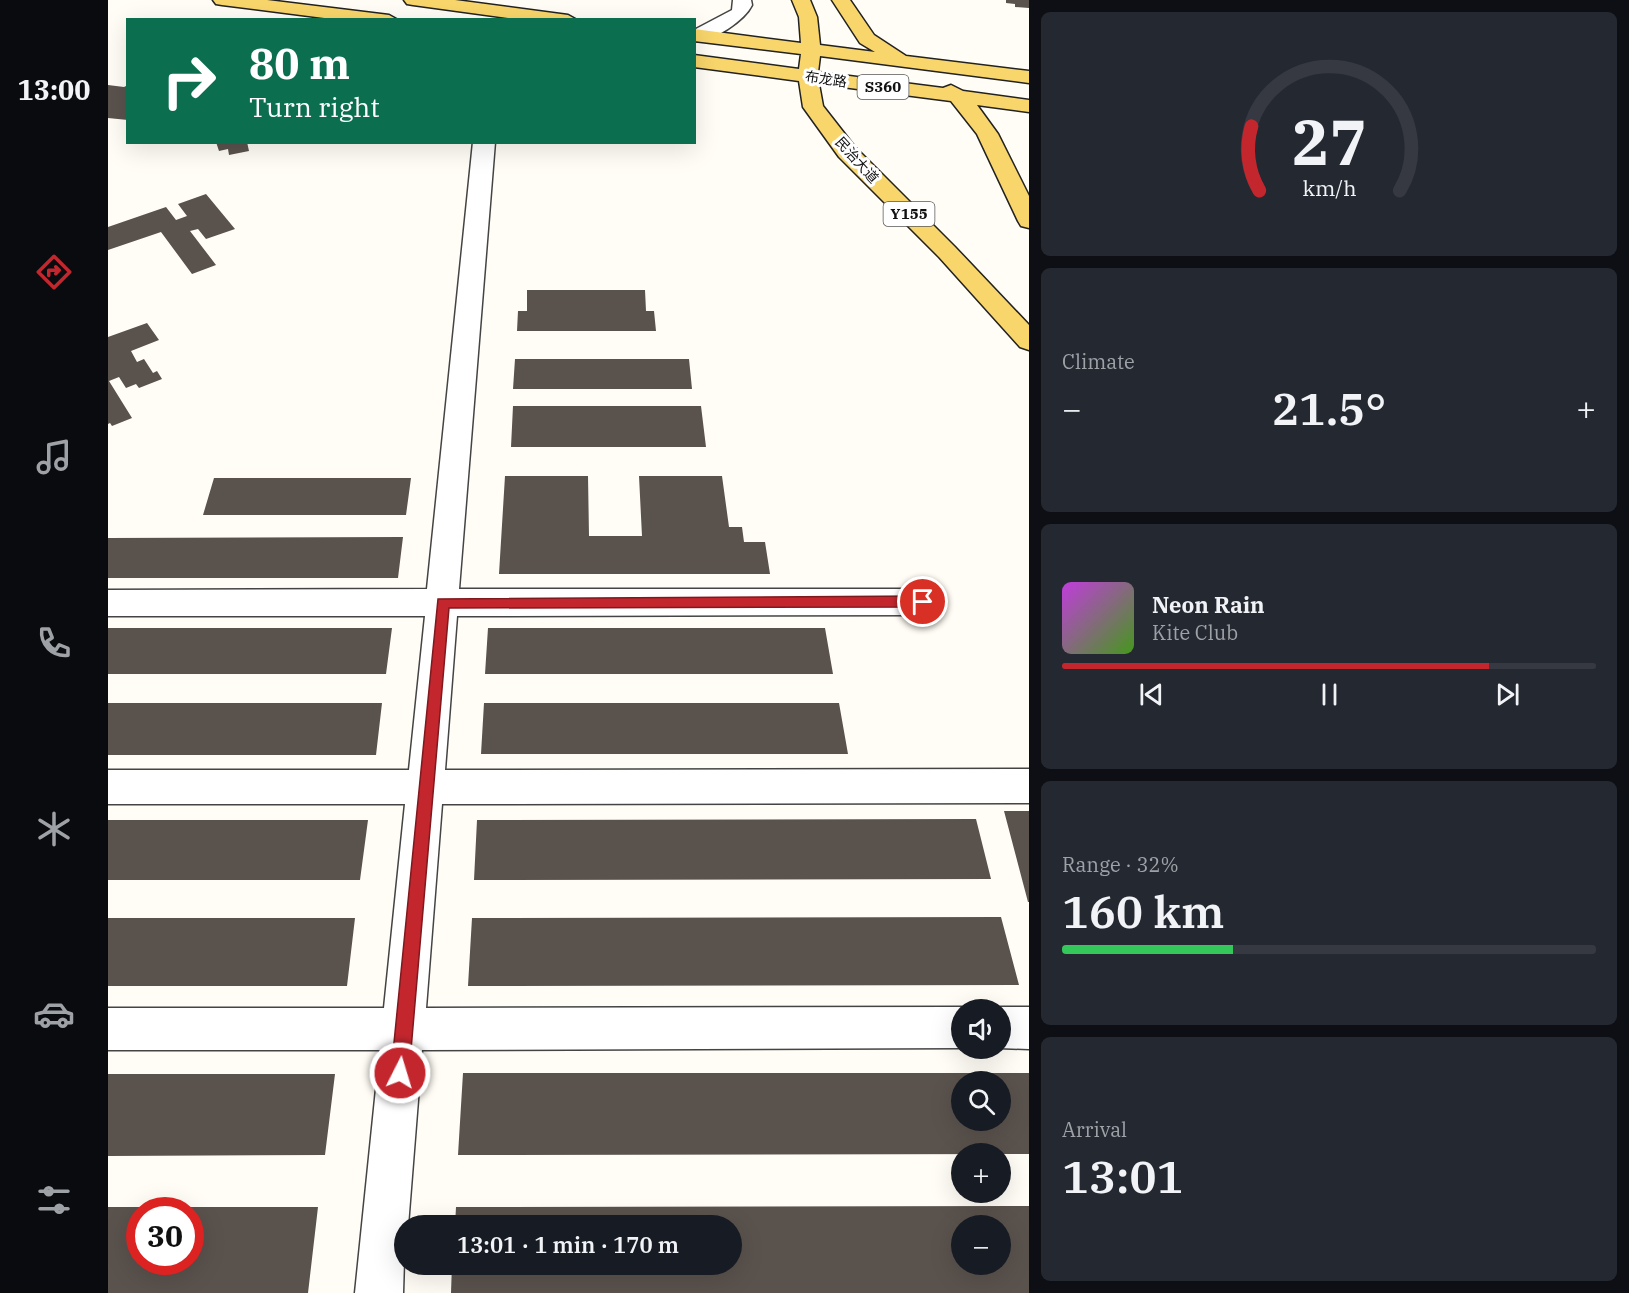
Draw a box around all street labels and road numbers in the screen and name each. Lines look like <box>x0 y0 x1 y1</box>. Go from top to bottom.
street label: 布龙路 <box>804 67 848 91</box>
road number: S360 <box>858 75 908 99</box>
street label: 民治大道 <box>832 133 882 187</box>
road number: Y155 <box>884 202 934 226</box>

